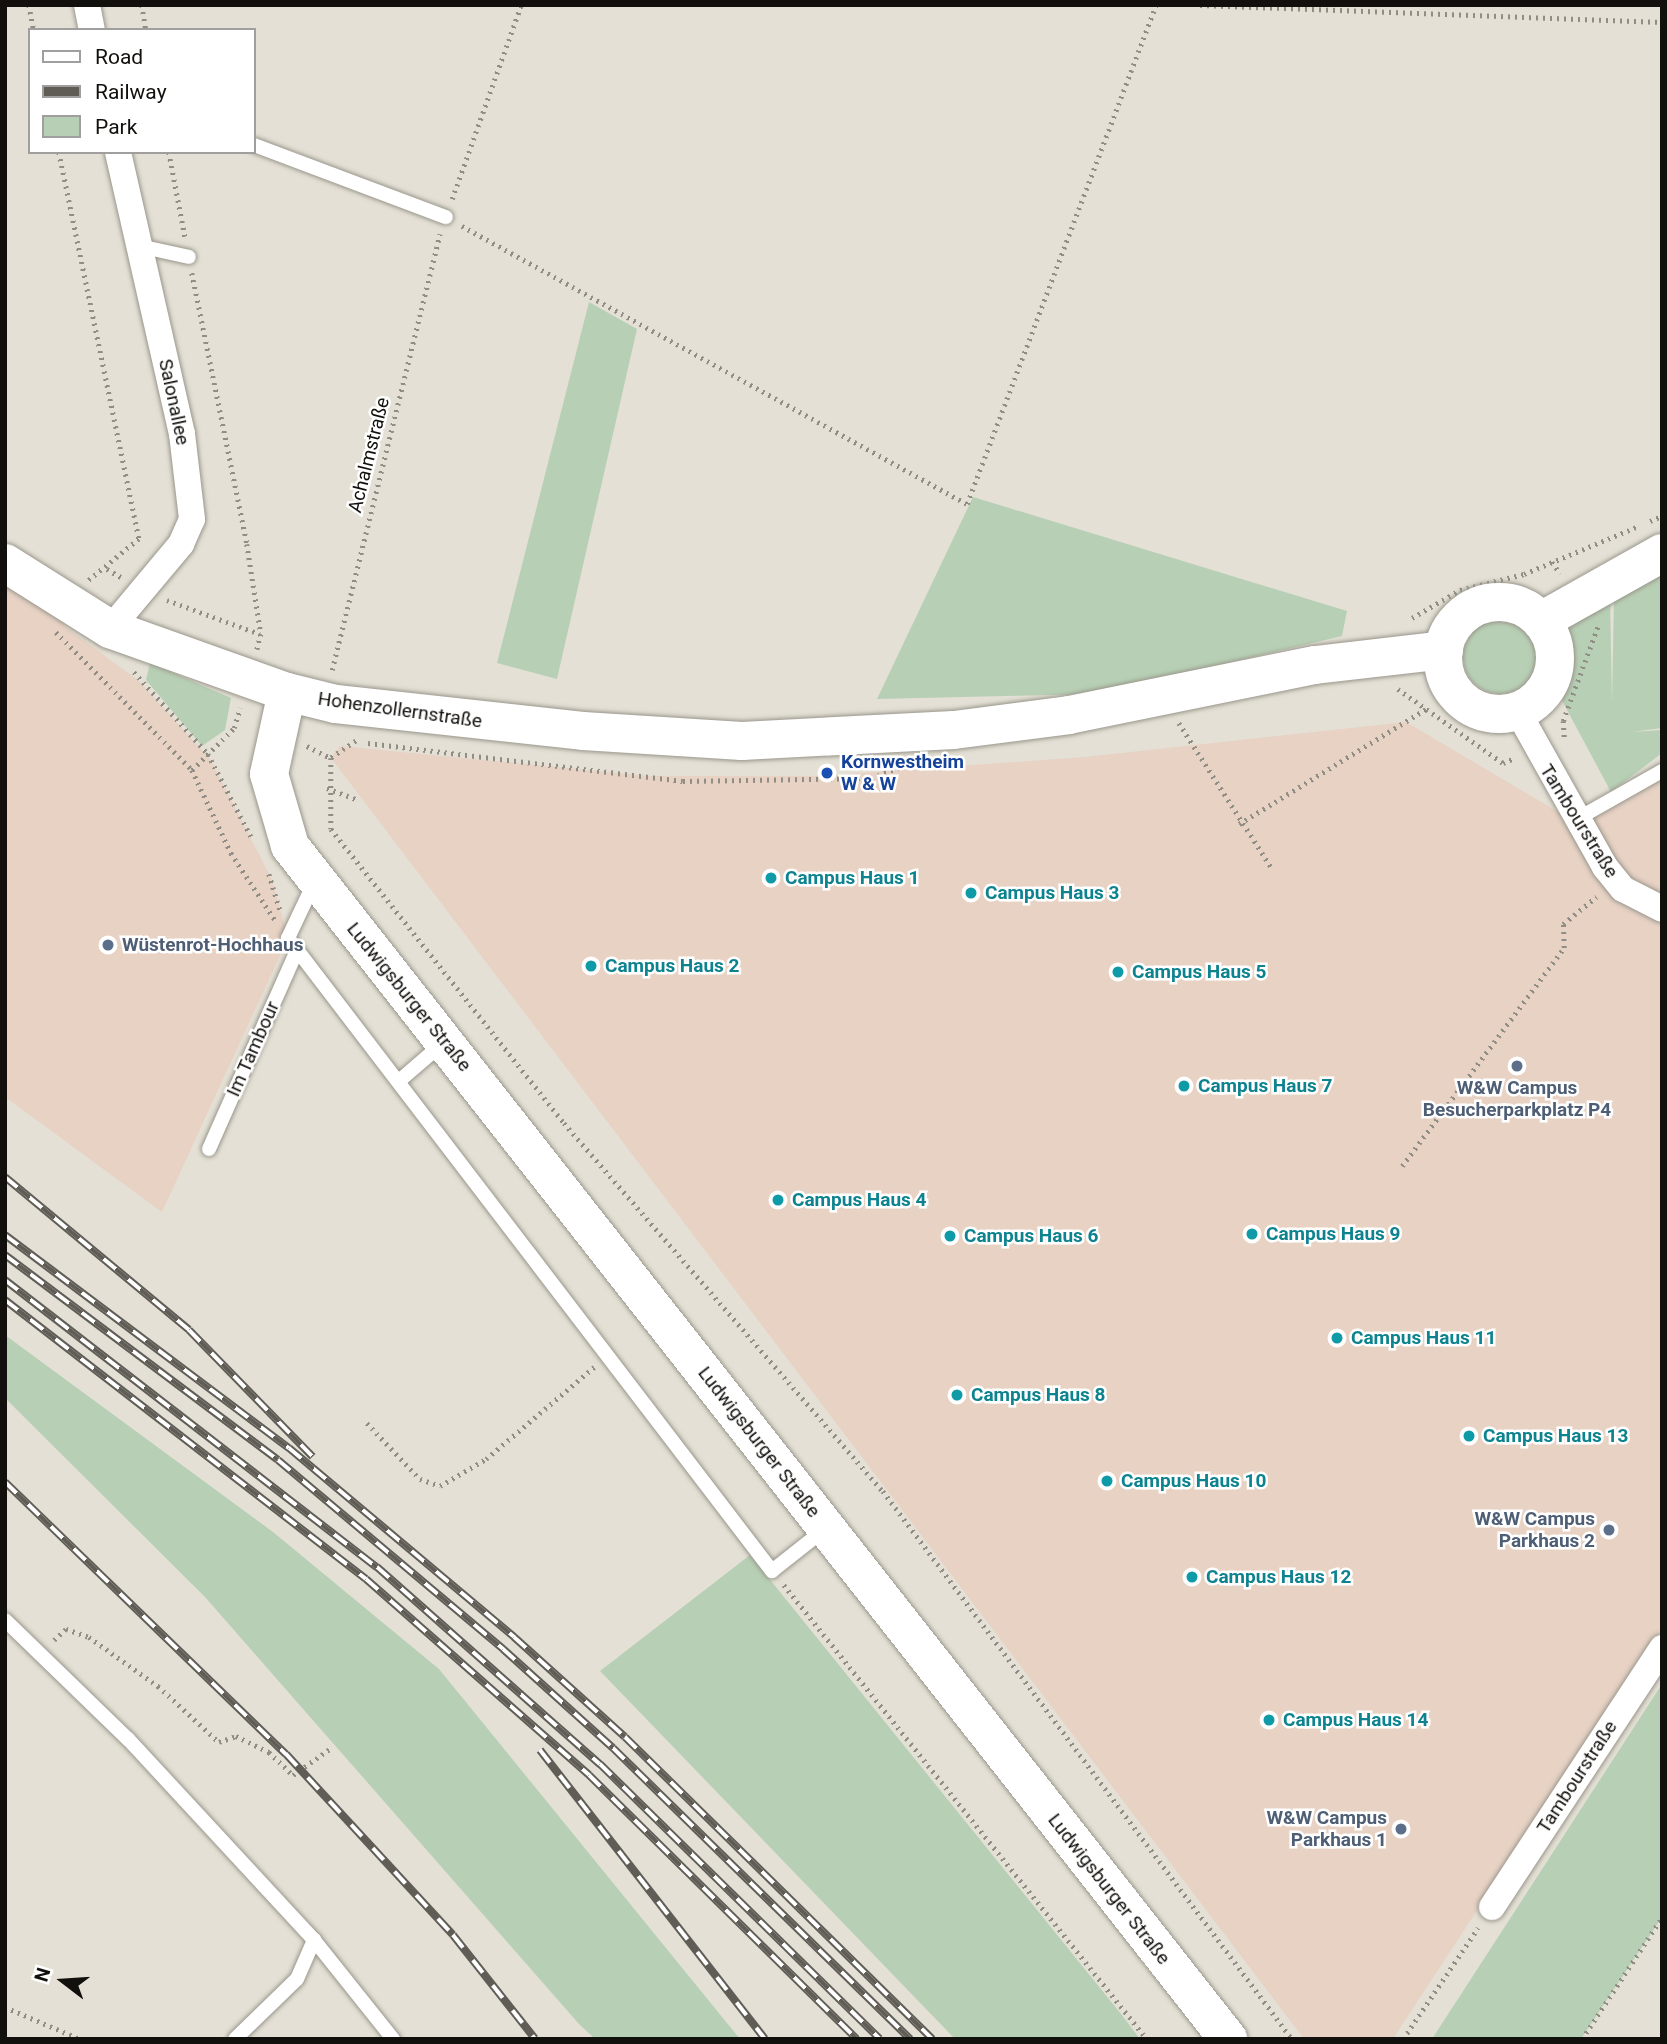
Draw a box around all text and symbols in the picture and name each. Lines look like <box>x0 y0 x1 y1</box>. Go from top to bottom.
legend <box>28 28 256 154</box>
text: Road <box>95 45 143 69</box>
text: Railway <box>95 80 167 104</box>
text: Park <box>95 115 137 139</box>
street label: Salonallee <box>154 357 194 447</box>
street label: Achalmstraße <box>344 395 394 515</box>
street label: Hohenzollernstraße <box>316 687 484 733</box>
place label: Kornwestheim W & W <box>841 751 964 795</box>
street label: Tambourstraße <box>1535 760 1623 882</box>
marker: Kornwestheim W & W <box>819 765 835 781</box>
place label: Campus Haus 1 <box>785 867 919 889</box>
marker: Campus Haus 1 <box>763 870 779 886</box>
place label: Campus Haus 3 <box>985 882 1119 904</box>
marker: Campus Haus 3 <box>963 885 979 901</box>
street label: Ludwigsburger Straße <box>342 918 476 1076</box>
place label: Wüstenrot-Hochhaus <box>122 934 303 956</box>
marker: Wüstenrot-Hochhaus <box>100 937 116 953</box>
place label: Campus Haus 2 <box>605 955 739 977</box>
marker: Campus Haus 2 <box>583 958 599 974</box>
place label: Campus Haus 5 <box>1132 961 1266 983</box>
marker: Campus Haus 5 <box>1110 964 1126 980</box>
street label: Im Tambour <box>222 998 284 1100</box>
marker: W&W Campus Besucherparkplatz P4 <box>1509 1058 1525 1074</box>
place label: Campus Haus 7 <box>1198 1075 1332 1097</box>
place label: W&W Campus Besucherparkplatz P4 <box>1423 1077 1611 1121</box>
marker: Campus Haus 7 <box>1176 1078 1192 1094</box>
place label: Campus Haus 4 <box>792 1189 926 1211</box>
marker: Campus Haus 4 <box>770 1192 786 1208</box>
place label: Campus Haus 9 <box>1266 1223 1400 1245</box>
place label: Campus Haus 6 <box>964 1225 1098 1247</box>
marker: Campus Haus 9 <box>1244 1226 1260 1242</box>
marker: Campus Haus 6 <box>942 1228 958 1244</box>
place label: Campus Haus 11 <box>1351 1327 1496 1349</box>
marker: Campus Haus 11 <box>1329 1330 1345 1346</box>
street label: Ludwigsburger Straße <box>693 1362 825 1522</box>
place label: Campus Haus 8 <box>971 1384 1105 1406</box>
marker: Campus Haus 8 <box>949 1387 965 1403</box>
place label: Campus Haus 13 <box>1483 1425 1628 1447</box>
marker: Campus Haus 13 <box>1461 1428 1477 1444</box>
place label: Campus Haus 10 <box>1121 1470 1266 1492</box>
marker: Campus Haus 10 <box>1099 1473 1115 1489</box>
place label: W&W Campus Parkhaus 2 <box>1474 1508 1595 1552</box>
marker: W&W Campus Parkhaus 2 <box>1601 1522 1617 1538</box>
place label: Campus Haus 12 <box>1206 1566 1351 1588</box>
marker: Campus Haus 12 <box>1184 1569 1200 1585</box>
place label: Campus Haus 14 <box>1283 1709 1428 1731</box>
marker: Campus Haus 14 <box>1261 1712 1277 1728</box>
street label: Tambourstraße <box>1532 1716 1622 1838</box>
place label: W&W Campus Parkhaus 1 <box>1266 1807 1387 1851</box>
street label: Ludwigsburger Straße <box>1043 1809 1175 1969</box>
marker: W&W Campus Parkhaus 1 <box>1393 1821 1409 1837</box>
north arrow <box>28 1946 98 2016</box>
text: N <box>29 1965 55 1984</box>

